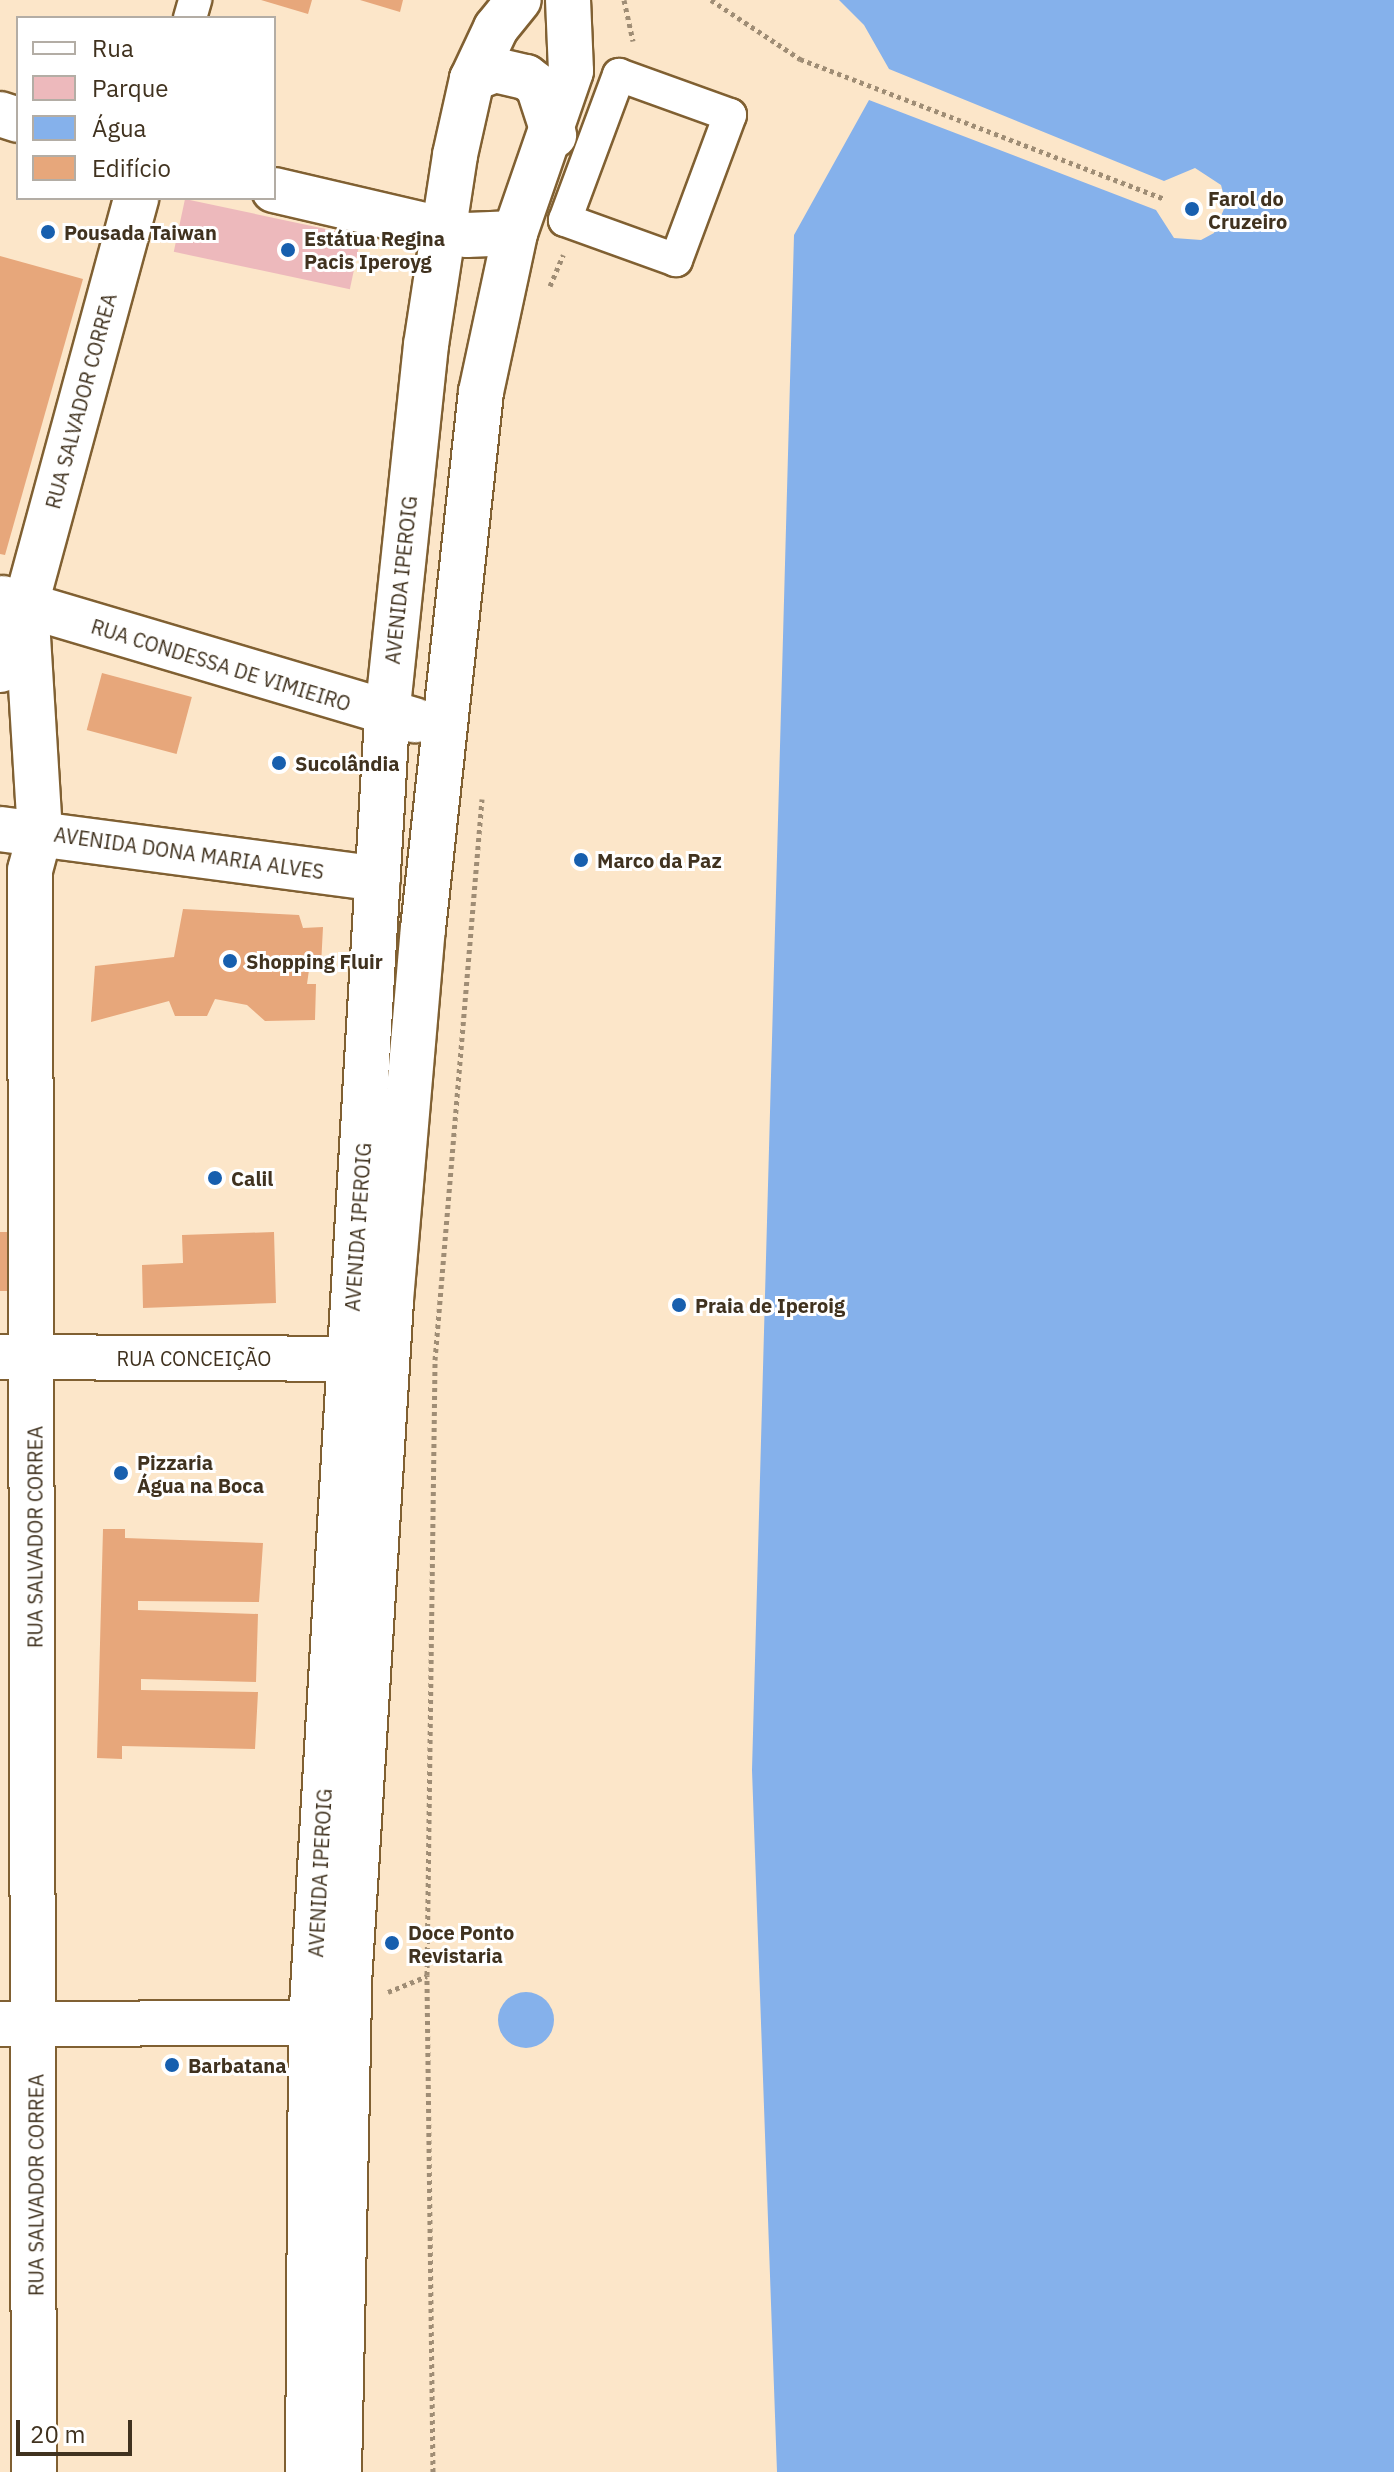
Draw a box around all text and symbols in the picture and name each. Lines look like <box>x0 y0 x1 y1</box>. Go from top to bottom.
legend <box>16 16 276 200</box>
text: Rua <box>92 32 134 64</box>
text: Parque <box>92 72 169 104</box>
text: Água <box>92 112 146 144</box>
text: Edifício <box>92 152 171 184</box>
place label: Farol do Cruzeiro <box>1208 186 1287 233</box>
marker: Farol do Cruzeiro <box>1183 200 1201 218</box>
place label: Pousada Taiwan <box>64 220 217 244</box>
marker: Pousada Taiwan <box>39 223 57 241</box>
place label: Estátua Regina Pacis Iperoyg <box>304 226 445 273</box>
marker: Estátua Regina Pacis Iperoyg <box>279 241 297 259</box>
street label: RUA SALVADOR CORREA <box>41 291 121 511</box>
street label: AVENIDA IPEROIG <box>380 495 422 665</box>
street label: RUA CONDESSA DE VIMIEIRO <box>88 614 354 716</box>
place label: Sucolândia <box>295 751 400 775</box>
marker: Sucolândia <box>270 754 288 772</box>
street label: AVENIDA DONA MARIA ALVES <box>52 822 326 884</box>
place label: Marco da Paz <box>597 848 722 872</box>
marker: Marco da Paz <box>572 851 590 869</box>
place label: Shopping Fluir <box>246 949 383 973</box>
marker: Shopping Fluir <box>221 952 239 970</box>
street label: AVENIDA IPEROIG <box>340 1142 376 1312</box>
place label: Calil <box>231 1166 273 1190</box>
marker: Calil <box>206 1169 224 1187</box>
place label: Praia de Iperoig <box>695 1293 845 1317</box>
marker: Praia de Iperoig <box>670 1296 688 1314</box>
street label: RUA CONCEIÇÃO <box>116 1346 272 1370</box>
street label: RUA SALVADOR CORREA <box>23 1426 47 1648</box>
place label: Pizzaria Água na Boca <box>137 1450 264 1497</box>
marker: Pizzaria Água na Boca <box>112 1464 130 1482</box>
street label: AVENIDA IPEROIG <box>304 1788 336 1958</box>
place label: Doce Ponto Revistaria <box>408 1920 514 1967</box>
marker: Doce Ponto Revistaria <box>383 1934 401 1952</box>
place label: Barbatana <box>188 2053 287 2077</box>
marker: Barbatana <box>163 2056 181 2074</box>
street label: RUA SALVADOR CORREA <box>24 2074 48 2296</box>
scale bar <box>20 2404 136 2454</box>
text: 20 m <box>30 2418 85 2450</box>

